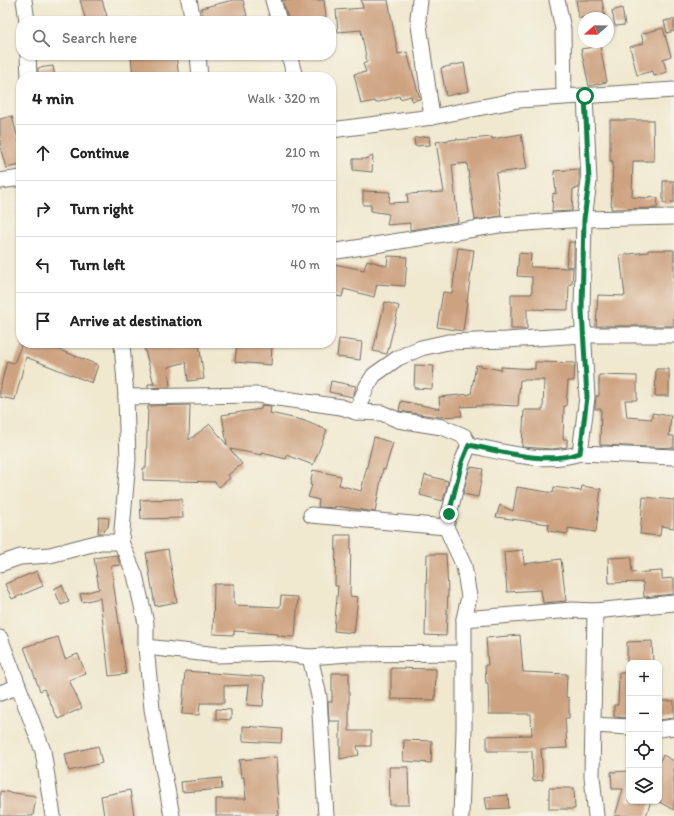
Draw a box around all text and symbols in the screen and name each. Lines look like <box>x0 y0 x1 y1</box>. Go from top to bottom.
north arrow <box>578 12 614 48</box>
search box <box>16 16 336 60</box>
icon: search <box>30 27 52 49</box>
text: Search here <box>62 29 137 47</box>
route start <box>576 87 594 105</box>
text: 4 min <box>32 88 74 108</box>
text: Walk · 320 m <box>248 91 320 106</box>
icon: ahead <box>32 142 54 164</box>
text: Continue <box>70 144 129 162</box>
text: 210 m <box>285 145 320 160</box>
icon: right <box>32 198 54 220</box>
text: Turn right <box>70 200 134 218</box>
text: 70 m <box>292 201 320 216</box>
icon: left <box>32 254 54 276</box>
text: Turn left <box>70 256 125 274</box>
text: 40 m <box>290 257 320 272</box>
icon: arrive <box>32 310 54 332</box>
text: Arrive at destination <box>70 312 202 330</box>
route end <box>440 505 458 523</box>
map controls <box>626 660 662 804</box>
button: + <box>626 660 662 696</box>
button: − <box>626 696 662 732</box>
button: locate <box>626 732 662 768</box>
button: layers <box>626 768 662 804</box>

